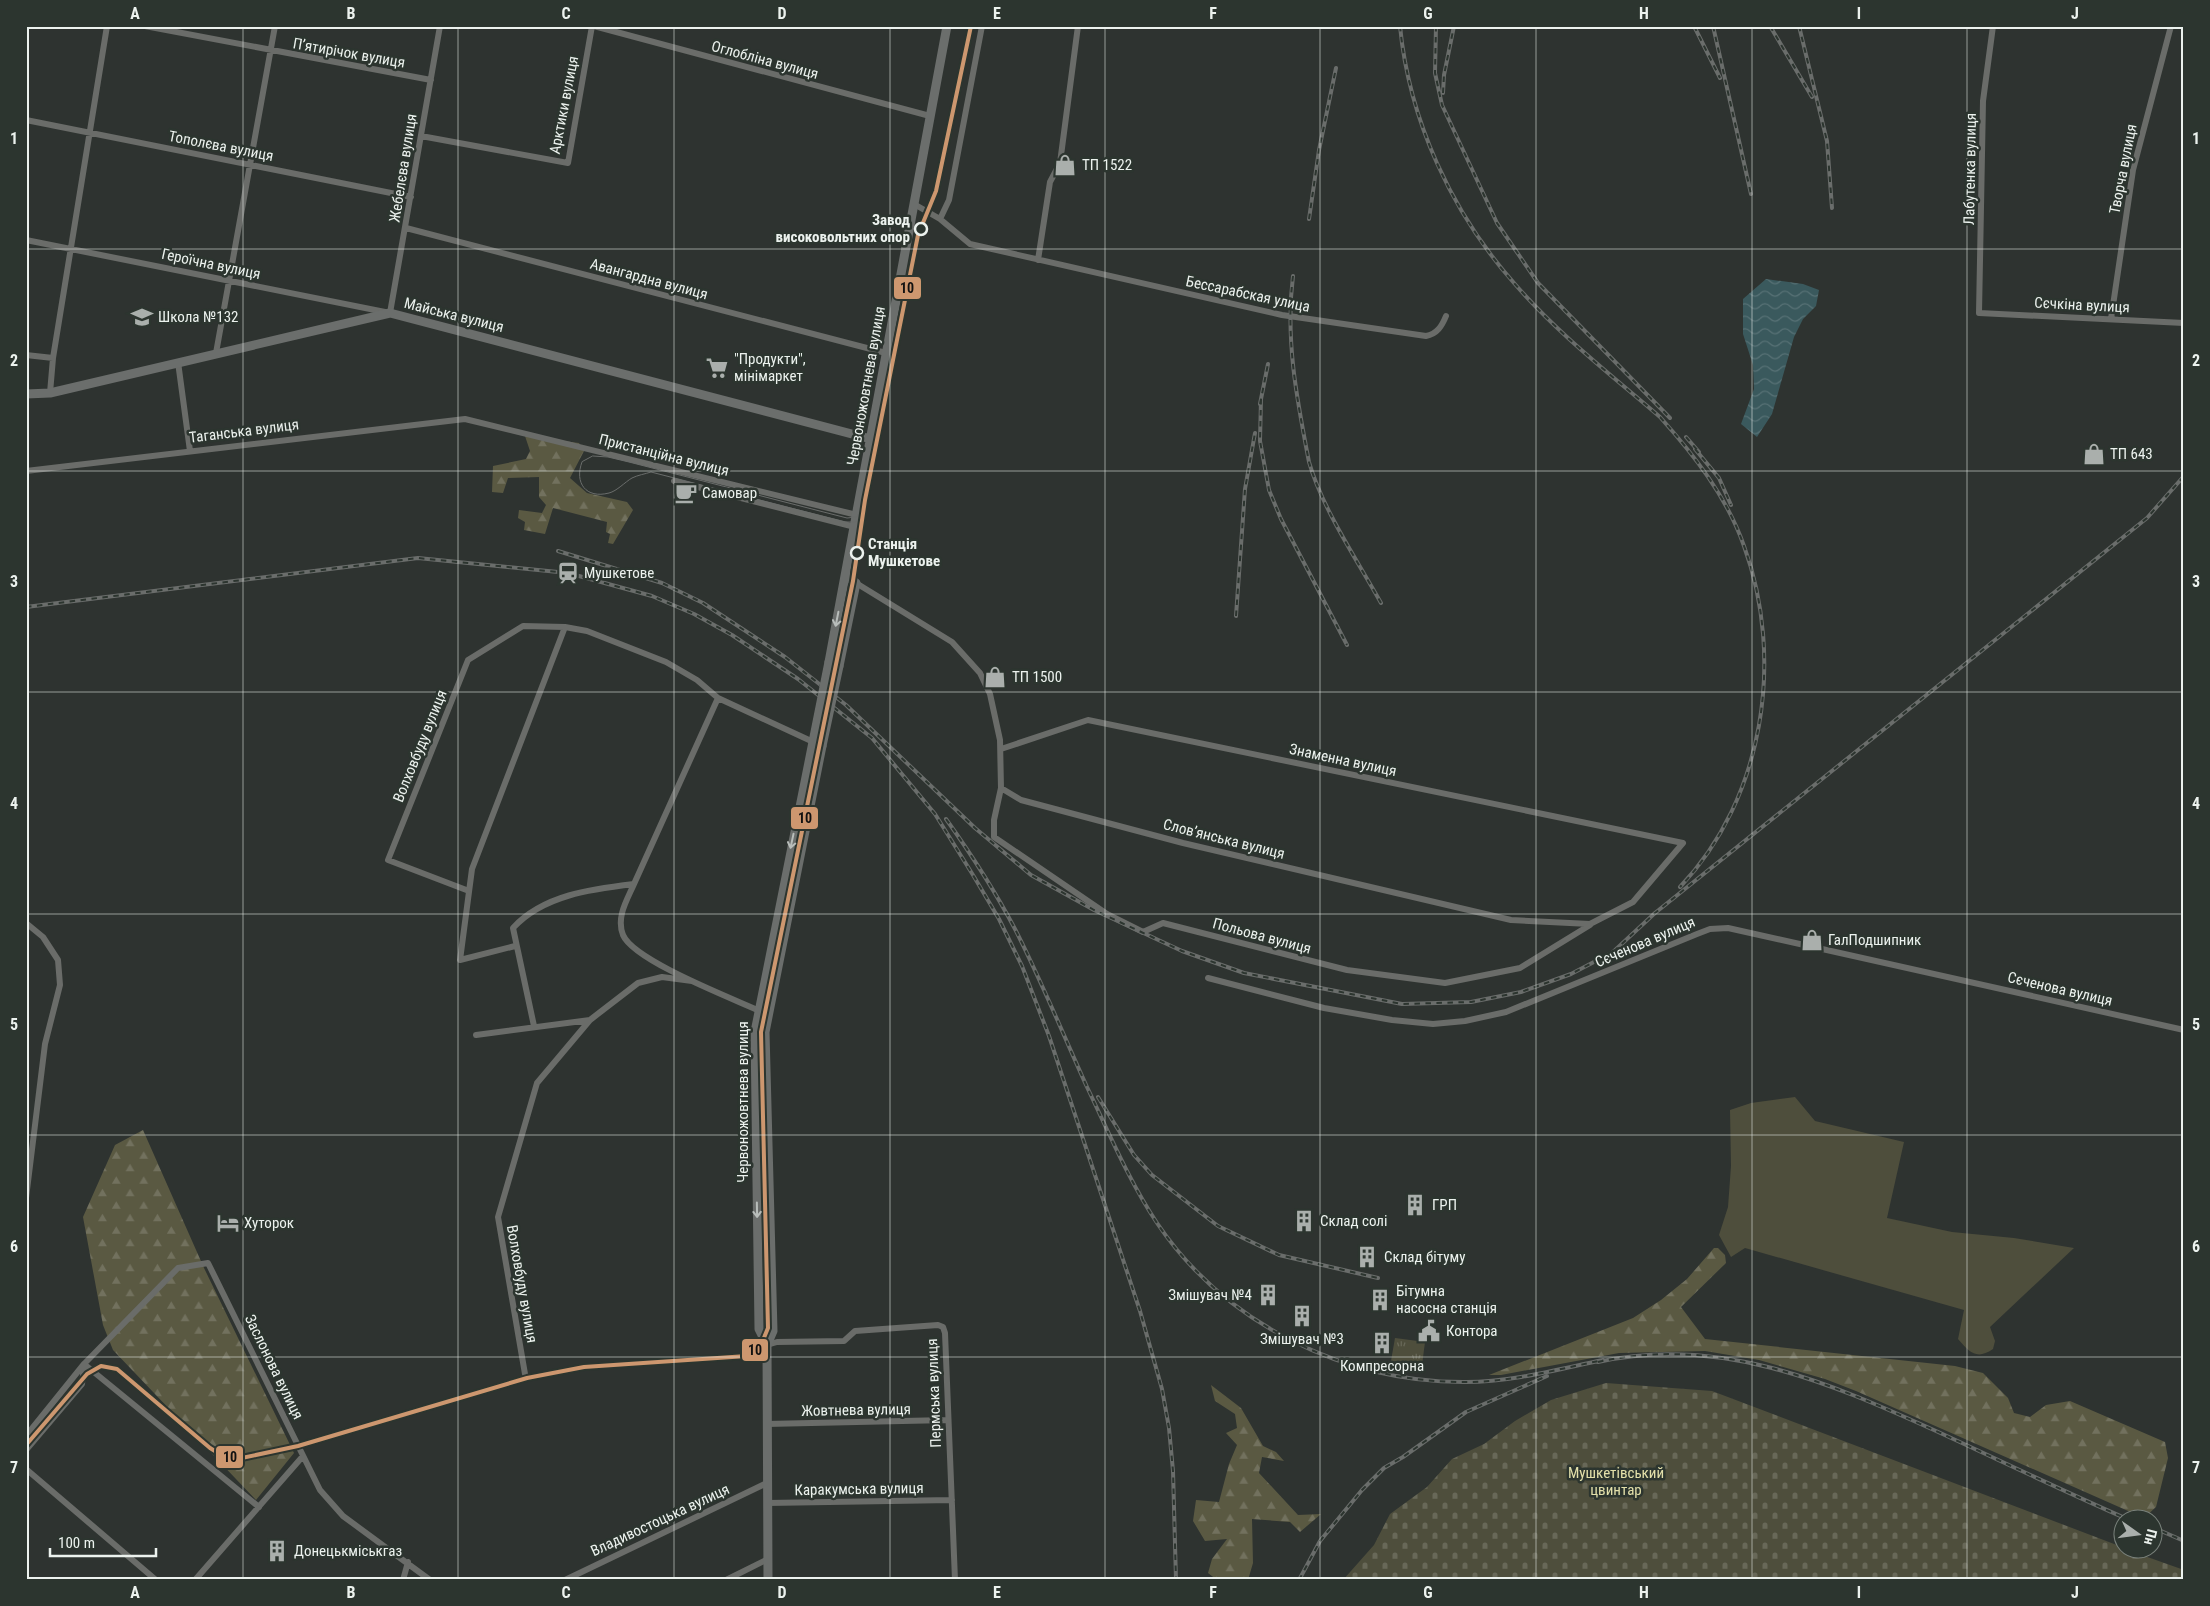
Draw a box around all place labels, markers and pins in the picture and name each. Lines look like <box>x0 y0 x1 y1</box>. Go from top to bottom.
shop icon: ТП 1522 <box>1052 152 1078 178</box>
place label: ТП 1522 <box>1082 156 1132 174</box>
place label: Завод високовольтних опор <box>776 211 911 246</box>
marker: Завод високовольтних опор <box>914 222 928 236</box>
school or university icon: Школа №132 <box>129 304 155 330</box>
place label: Школа №132 <box>158 308 238 326</box>
place label: "Продукти", мінімаркет <box>734 350 806 385</box>
supermarket icon: "Продукти", мінімаркет <box>704 355 730 381</box>
shop icon: ТП 643 <box>2081 441 2107 467</box>
place label: ТП 643 <box>2110 445 2153 463</box>
cafe icon: Самовар <box>673 480 699 506</box>
place label: Самовар <box>702 484 757 502</box>
place label: Станція Мушкетове <box>868 535 940 570</box>
marker: Станція Мушкетове <box>850 546 864 560</box>
station icon: Мушкетове <box>555 560 581 586</box>
place label: Мушкетове <box>584 564 654 582</box>
shop icon: ТП 1500 <box>982 664 1008 690</box>
place label: ТП 1500 <box>1012 668 1062 686</box>
shop icon: ГалПодшипник <box>1799 927 1825 953</box>
place label: ГалПодшипник <box>1828 931 1921 949</box>
building icon: ГРП <box>1402 1192 1428 1218</box>
place label: ГРП <box>1432 1196 1457 1214</box>
building icon: Склад солі <box>1291 1208 1317 1234</box>
hotel icon: Хуторок <box>215 1210 241 1236</box>
place label: Склад солі <box>1320 1212 1387 1230</box>
place label: Хуторок <box>244 1214 294 1232</box>
building icon: Склад бітуму <box>1354 1244 1380 1270</box>
place label: Склад бітуму <box>1384 1248 1465 1266</box>
building icon: Змішувач №4 <box>1255 1282 1281 1308</box>
place label: Бітумна насосна станція <box>1396 1282 1497 1317</box>
place label: Змішувач №4 <box>1168 1286 1252 1304</box>
building icon: Бітумна насосна станція <box>1367 1287 1393 1313</box>
building icon: Змішувач №3 <box>1289 1303 1315 1329</box>
public building icon: Контора <box>1416 1318 1442 1344</box>
place label: Контора <box>1446 1322 1498 1340</box>
place label: Змішувач №3 <box>1260 1330 1344 1348</box>
building icon: Компресорна <box>1369 1330 1395 1356</box>
place label: Компресорна <box>1340 1357 1424 1375</box>
building icon: Донецькміськгаз <box>264 1538 290 1564</box>
place label: Донецькміськгаз <box>294 1542 402 1560</box>

